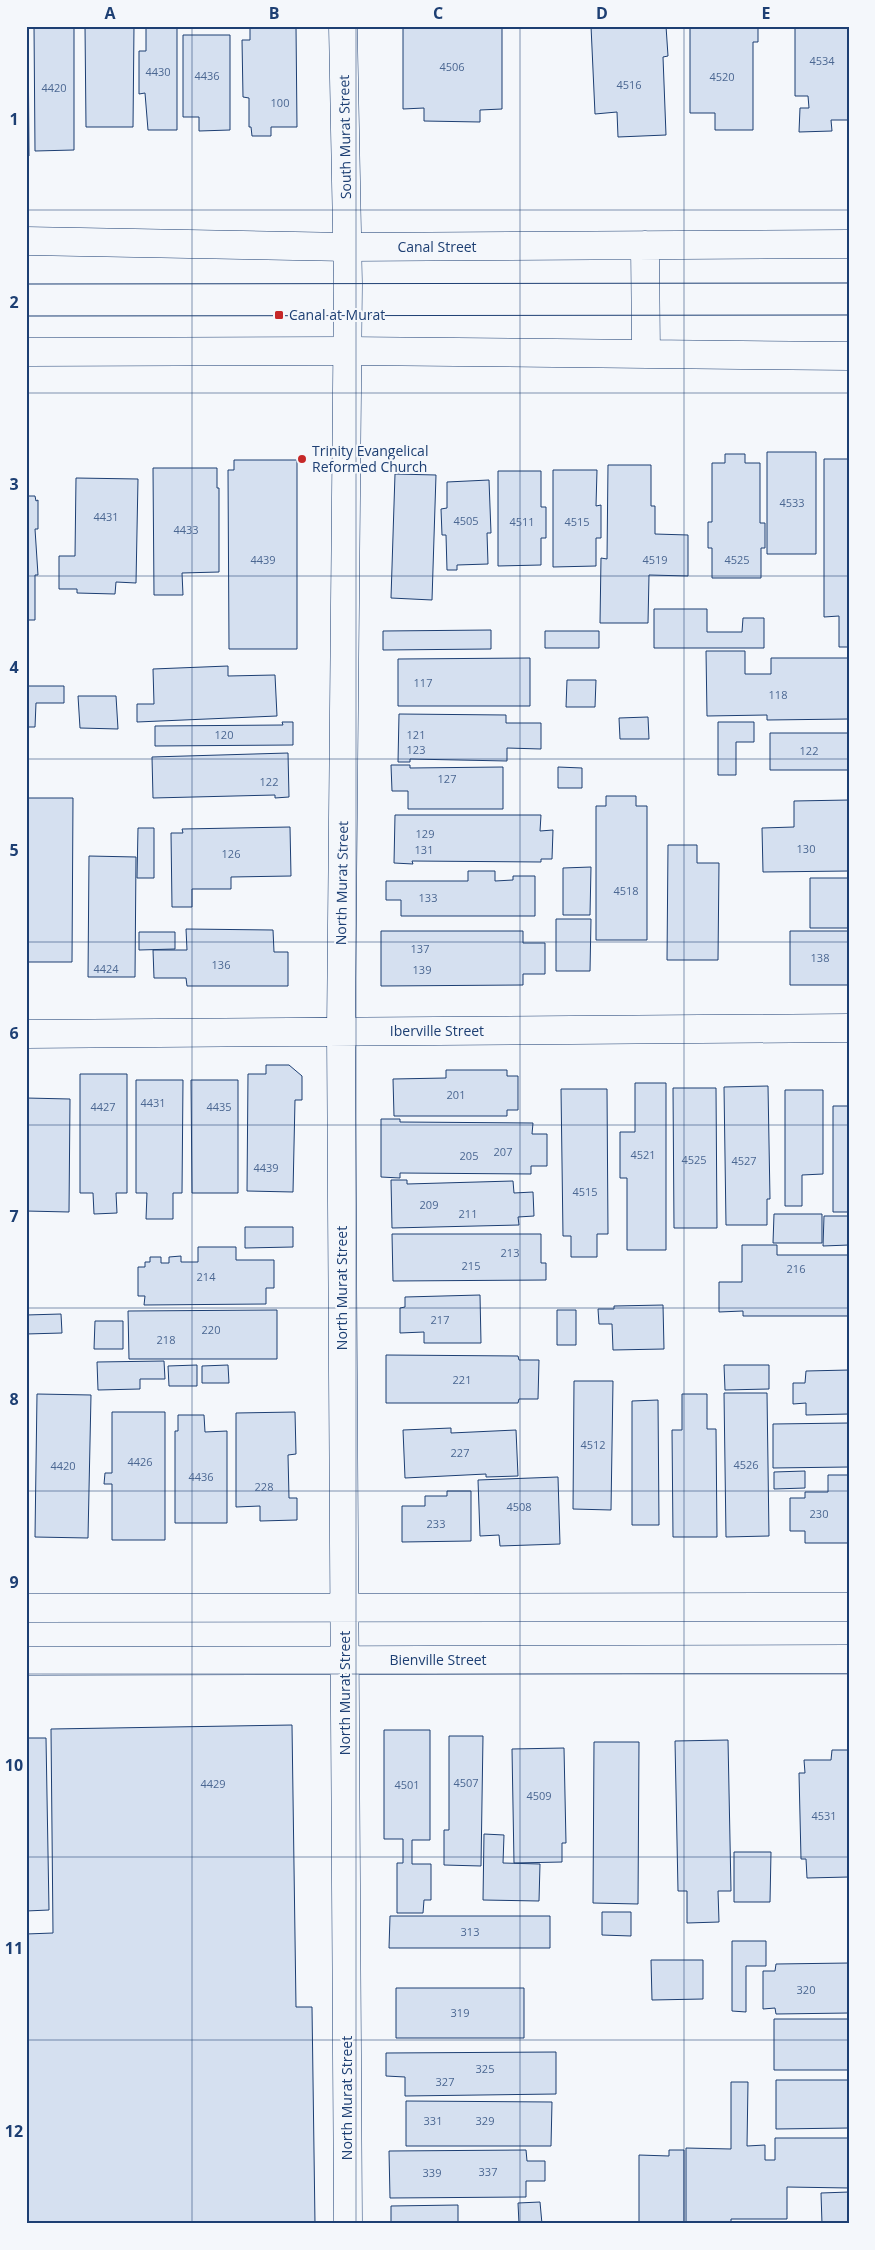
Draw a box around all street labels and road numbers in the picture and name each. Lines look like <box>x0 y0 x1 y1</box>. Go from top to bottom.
street label: South Murat Street <box>334 75 355 199</box>
street label: Canal Street <box>397 237 477 256</box>
street label: North Murat Street <box>331 821 352 945</box>
street label: Iberville Street <box>390 1021 484 1040</box>
street label: North Murat Street <box>332 1226 351 1350</box>
street label: North Murat Street <box>335 1631 354 1755</box>
street label: Bienville Street <box>389 1650 487 1669</box>
street label: North Murat Street <box>337 2036 356 2160</box>

